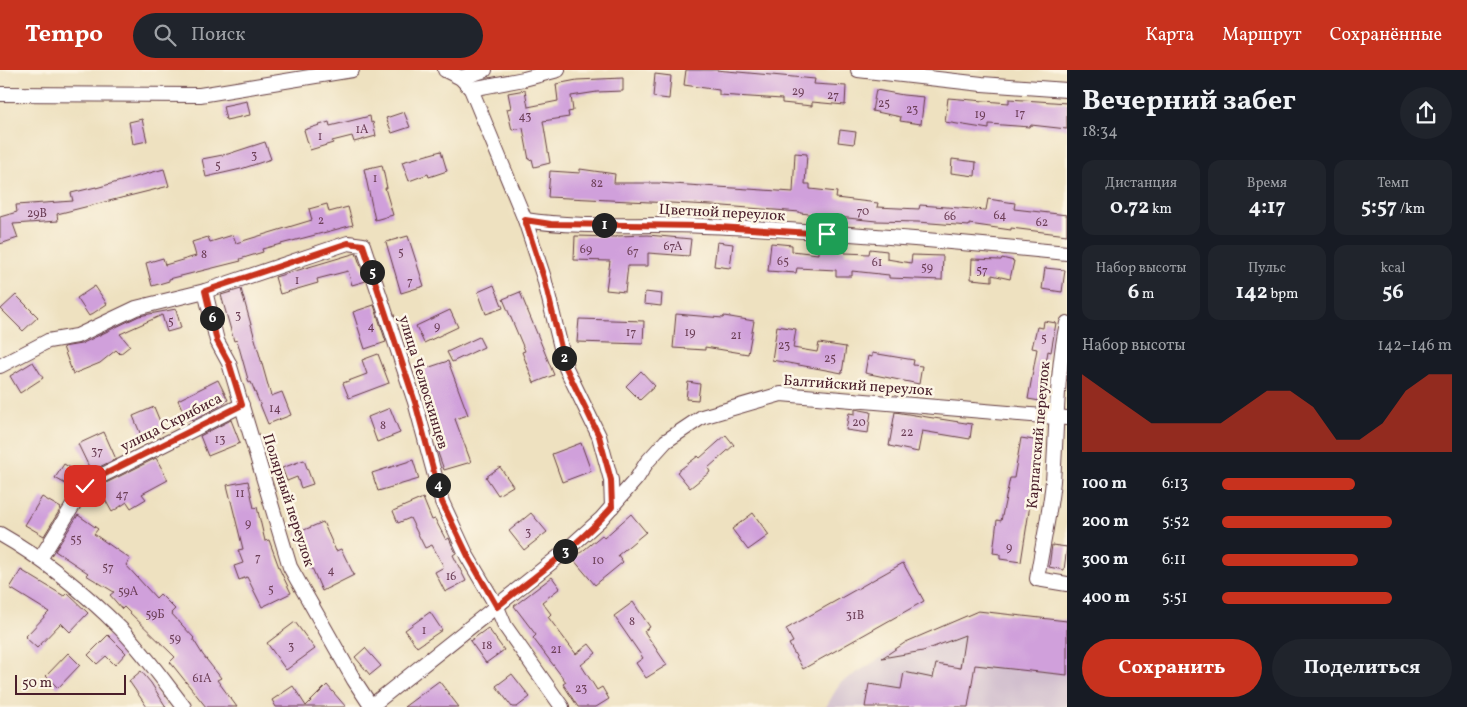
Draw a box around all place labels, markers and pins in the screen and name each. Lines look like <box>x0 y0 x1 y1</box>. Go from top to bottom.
pin: 1 <box>592 212 616 238</box>
pin <box>806 213 848 255</box>
pin: 5 <box>360 260 384 284</box>
pin: 6 <box>200 306 224 330</box>
pin: 2 <box>552 346 576 370</box>
pin <box>64 465 106 507</box>
pin: 4 <box>426 472 450 498</box>
pin: 3 <box>552 538 578 564</box>

